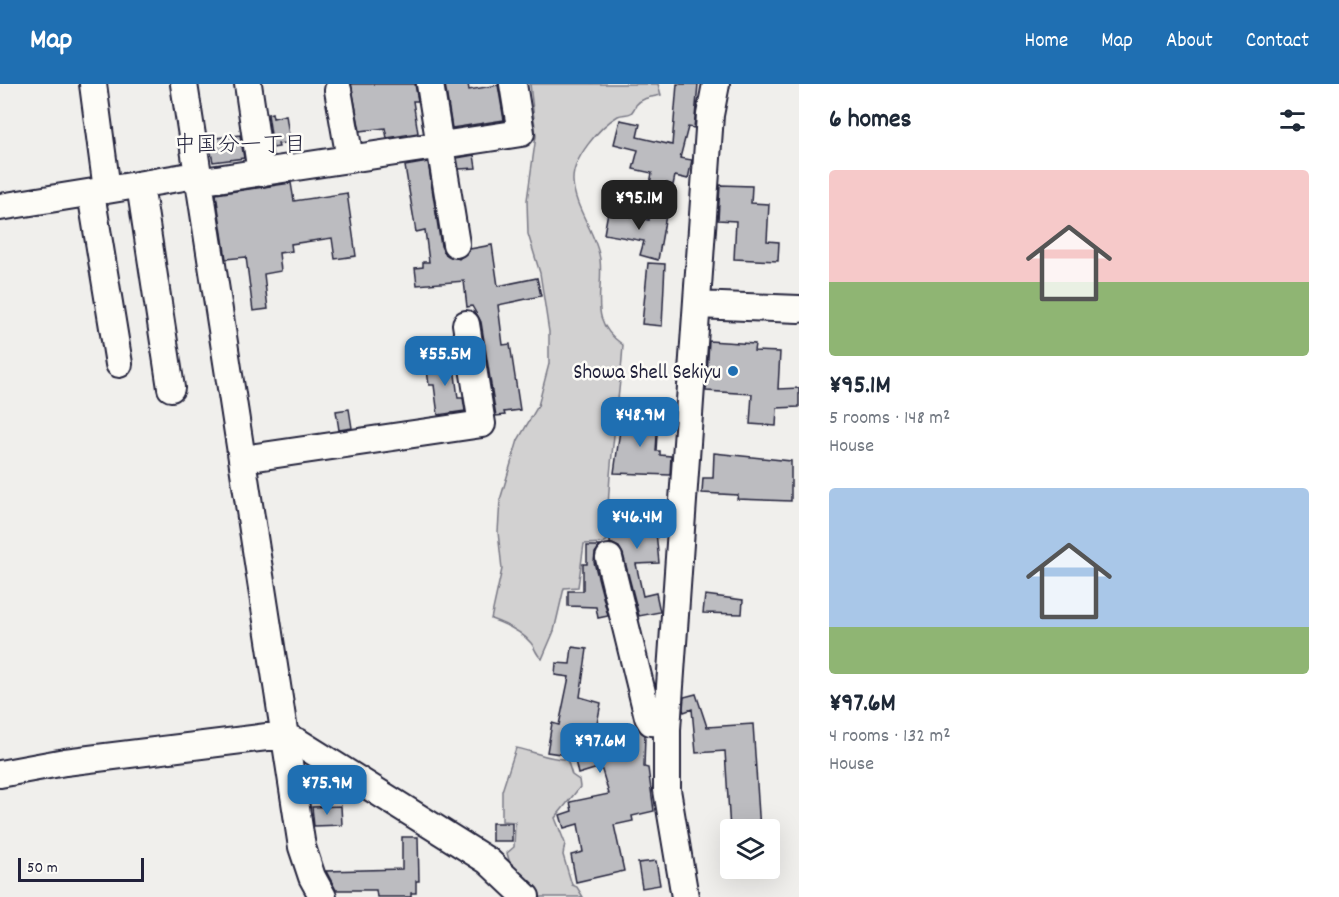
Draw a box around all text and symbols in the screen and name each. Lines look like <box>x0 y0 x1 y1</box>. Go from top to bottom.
text: Map <box>30 22 72 62</box>
text: Home <box>1024 27 1068 57</box>
text: Map <box>1101 27 1133 57</box>
text: About <box>1166 27 1213 57</box>
text: Contact <box>1246 27 1309 57</box>
text: 6 homes <box>829 102 911 139</box>
icon: filters <box>1276 104 1309 137</box>
district label: 中国分一丁目 <box>174 131 306 162</box>
pin: ¥95.1M <box>590 180 688 231</box>
text: ¥95.1M <box>615 185 663 213</box>
icon: home <box>1015 209 1123 317</box>
pin: ¥55.5M <box>396 336 494 387</box>
text: ¥55.5M <box>419 341 471 369</box>
place label: Showa Shell Sekiyu <box>573 359 721 389</box>
marker: Showa Shell Sekiyu <box>726 364 740 378</box>
text: ¥95.1M <box>829 368 891 405</box>
pin: ¥48.9M <box>591 397 689 448</box>
text: ¥48.9M <box>615 402 665 430</box>
text: 5 rooms · 148 m² <box>829 405 950 433</box>
text: House <box>829 433 874 461</box>
pin: ¥46.4M <box>588 499 686 550</box>
text: ¥46.4M <box>611 504 663 532</box>
icon: home <box>1015 527 1123 635</box>
text: ¥97.6M <box>829 686 896 723</box>
pin: ¥97.6M <box>551 723 649 774</box>
text: 4 rooms · 132 m² <box>829 723 951 751</box>
text: ¥97.6M <box>574 728 626 756</box>
text: House <box>829 751 874 779</box>
pin: ¥75.9M <box>278 765 376 816</box>
text: ¥75.9M <box>302 770 352 798</box>
map controls <box>720 819 780 879</box>
button: layers <box>720 819 780 879</box>
scale bar <box>18 855 144 882</box>
text: 50 m <box>27 857 58 880</box>

